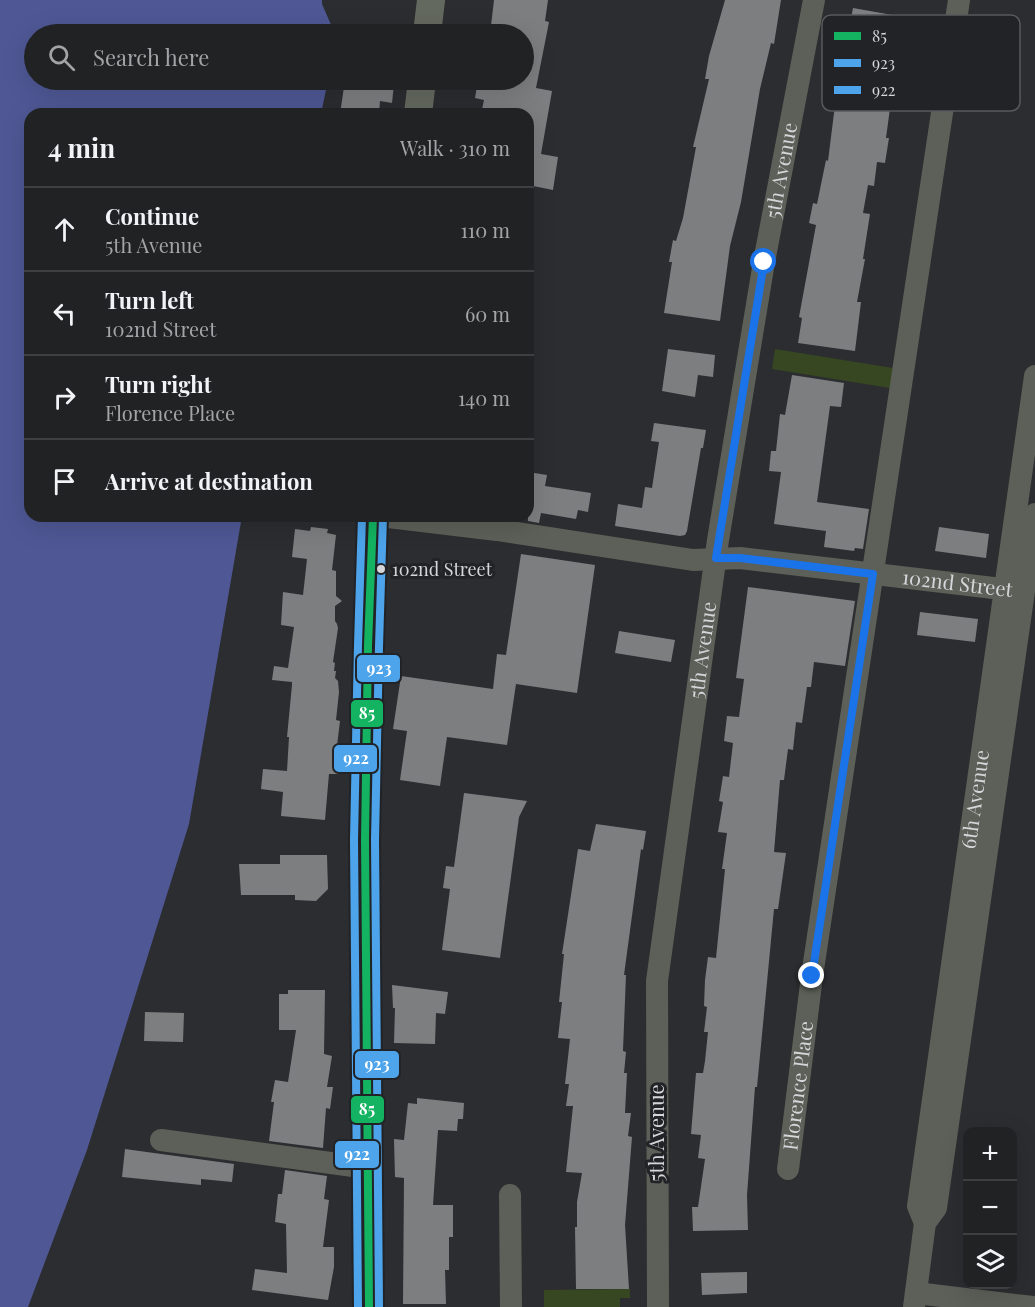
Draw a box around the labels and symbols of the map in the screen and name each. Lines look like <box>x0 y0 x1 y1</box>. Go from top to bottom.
legend <box>822 15 1020 111</box>
text: 85 <box>872 25 887 46</box>
text: 923 <box>872 52 895 73</box>
text: 922 <box>872 79 895 100</box>
street label: 5th Avenue <box>758 120 802 221</box>
route start <box>750 248 776 274</box>
place label: 102nd Street <box>392 557 493 581</box>
street label: 102nd Street <box>901 562 1015 602</box>
marker: 102nd Street <box>375 563 387 575</box>
street label: 5th Avenue <box>681 600 721 700</box>
line badge: 923 <box>356 654 401 683</box>
text: 923 <box>366 657 392 678</box>
line badge: 85 <box>350 699 384 728</box>
text: 85 <box>359 702 375 723</box>
line badge: 922 <box>333 744 378 773</box>
text: 922 <box>343 747 369 768</box>
street label: 6th Avenue <box>954 748 994 850</box>
route end <box>798 962 824 988</box>
street label: Florence Place <box>775 1019 818 1152</box>
line badge: 923 <box>354 1050 400 1079</box>
text: 923 <box>364 1053 390 1074</box>
street label: 5th Avenue <box>642 1084 669 1182</box>
line badge: 85 <box>350 1095 385 1124</box>
text: 85 <box>359 1098 375 1119</box>
line badge: 922 <box>334 1140 380 1169</box>
text: 922 <box>344 1143 370 1164</box>

